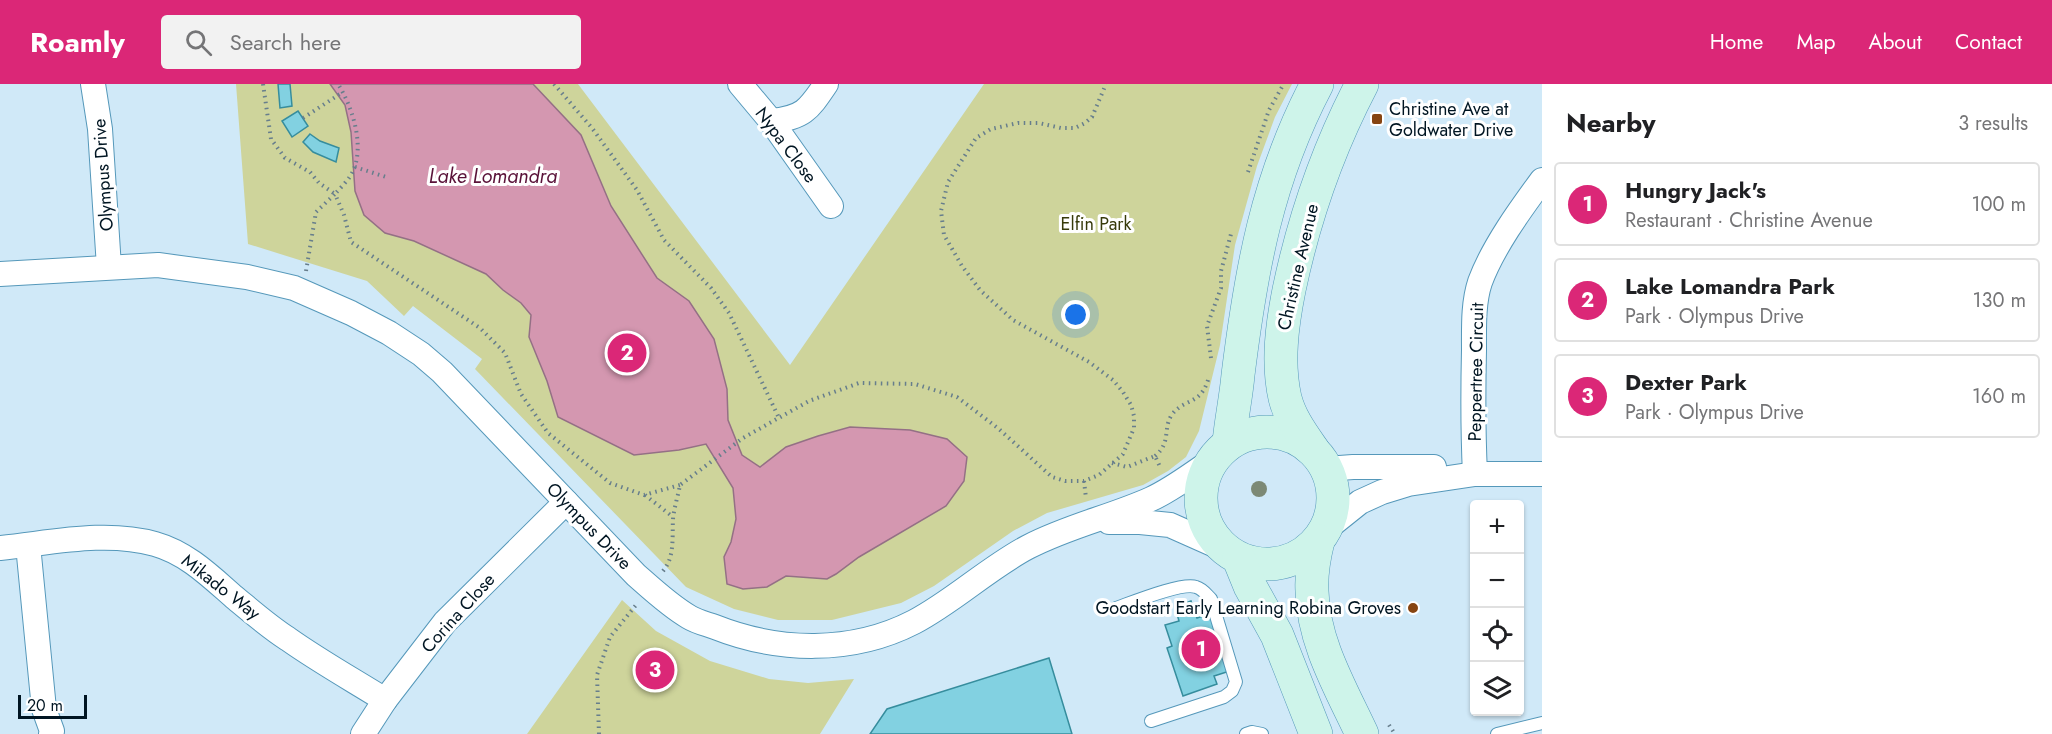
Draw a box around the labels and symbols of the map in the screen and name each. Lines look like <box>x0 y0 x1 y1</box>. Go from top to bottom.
place label: Christine Ave at Goldwater Drive <box>1389 96 1513 143</box>
street label: Nypa Close <box>749 102 823 188</box>
marker: Christine Ave at Goldwater Drive <box>1370 112 1384 126</box>
street label: Olympus Drive <box>86 118 120 232</box>
water label: Lake Lomandra <box>429 162 557 191</box>
street label: Christine Avenue <box>1271 201 1325 333</box>
park label: Elfin Park <box>1061 211 1131 237</box>
your location <box>1061 300 1090 329</box>
street label: Peppertree Circuit <box>1462 302 1490 442</box>
pin: 2 <box>608 330 646 376</box>
street label: Olympus Drive <box>541 476 637 576</box>
street label: Mikado Way <box>176 548 266 626</box>
street label: Corina Close <box>415 567 501 659</box>
place label: Goodstart Early Learning Robina Groves <box>1095 595 1401 621</box>
marker: Goodstart Early Learning Robina Groves <box>1406 601 1420 615</box>
pin: 1 <box>1182 626 1220 672</box>
pin: 3 <box>636 648 674 692</box>
scale bar <box>18 692 87 720</box>

